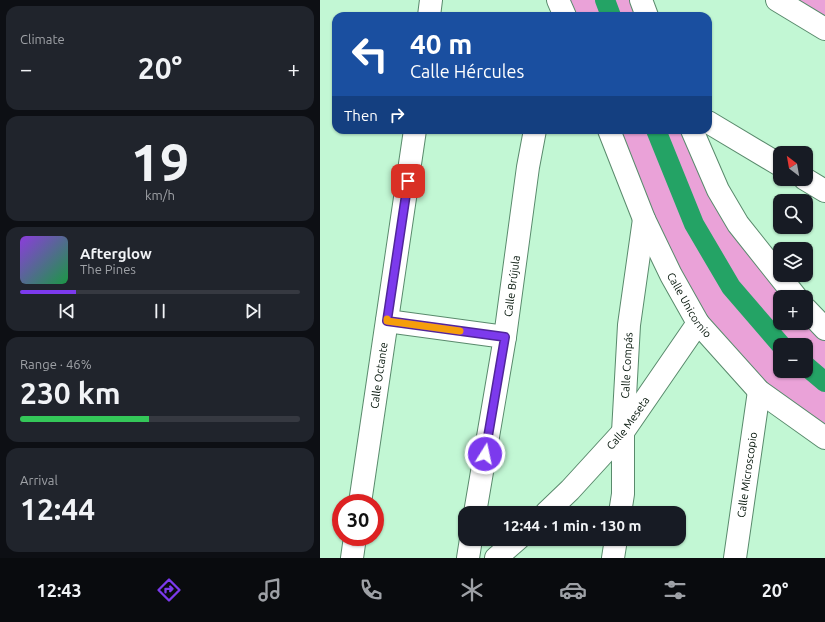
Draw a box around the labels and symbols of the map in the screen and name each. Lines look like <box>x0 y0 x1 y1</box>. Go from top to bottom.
north arrow <box>773 146 813 186</box>
pin <box>391 164 425 198</box>
street label: Calle Brújula <box>502 255 522 317</box>
street label: Calle Unicornio <box>665 270 714 340</box>
street label: Calle Compás <box>619 332 635 399</box>
street label: Calle Octante <box>368 341 390 409</box>
street label: Calle Meseta <box>604 394 652 452</box>
street label: Calle Microscopio <box>735 431 759 519</box>
position arrow <box>464 433 506 475</box>
speed limit sign: 30 <box>332 494 384 546</box>

